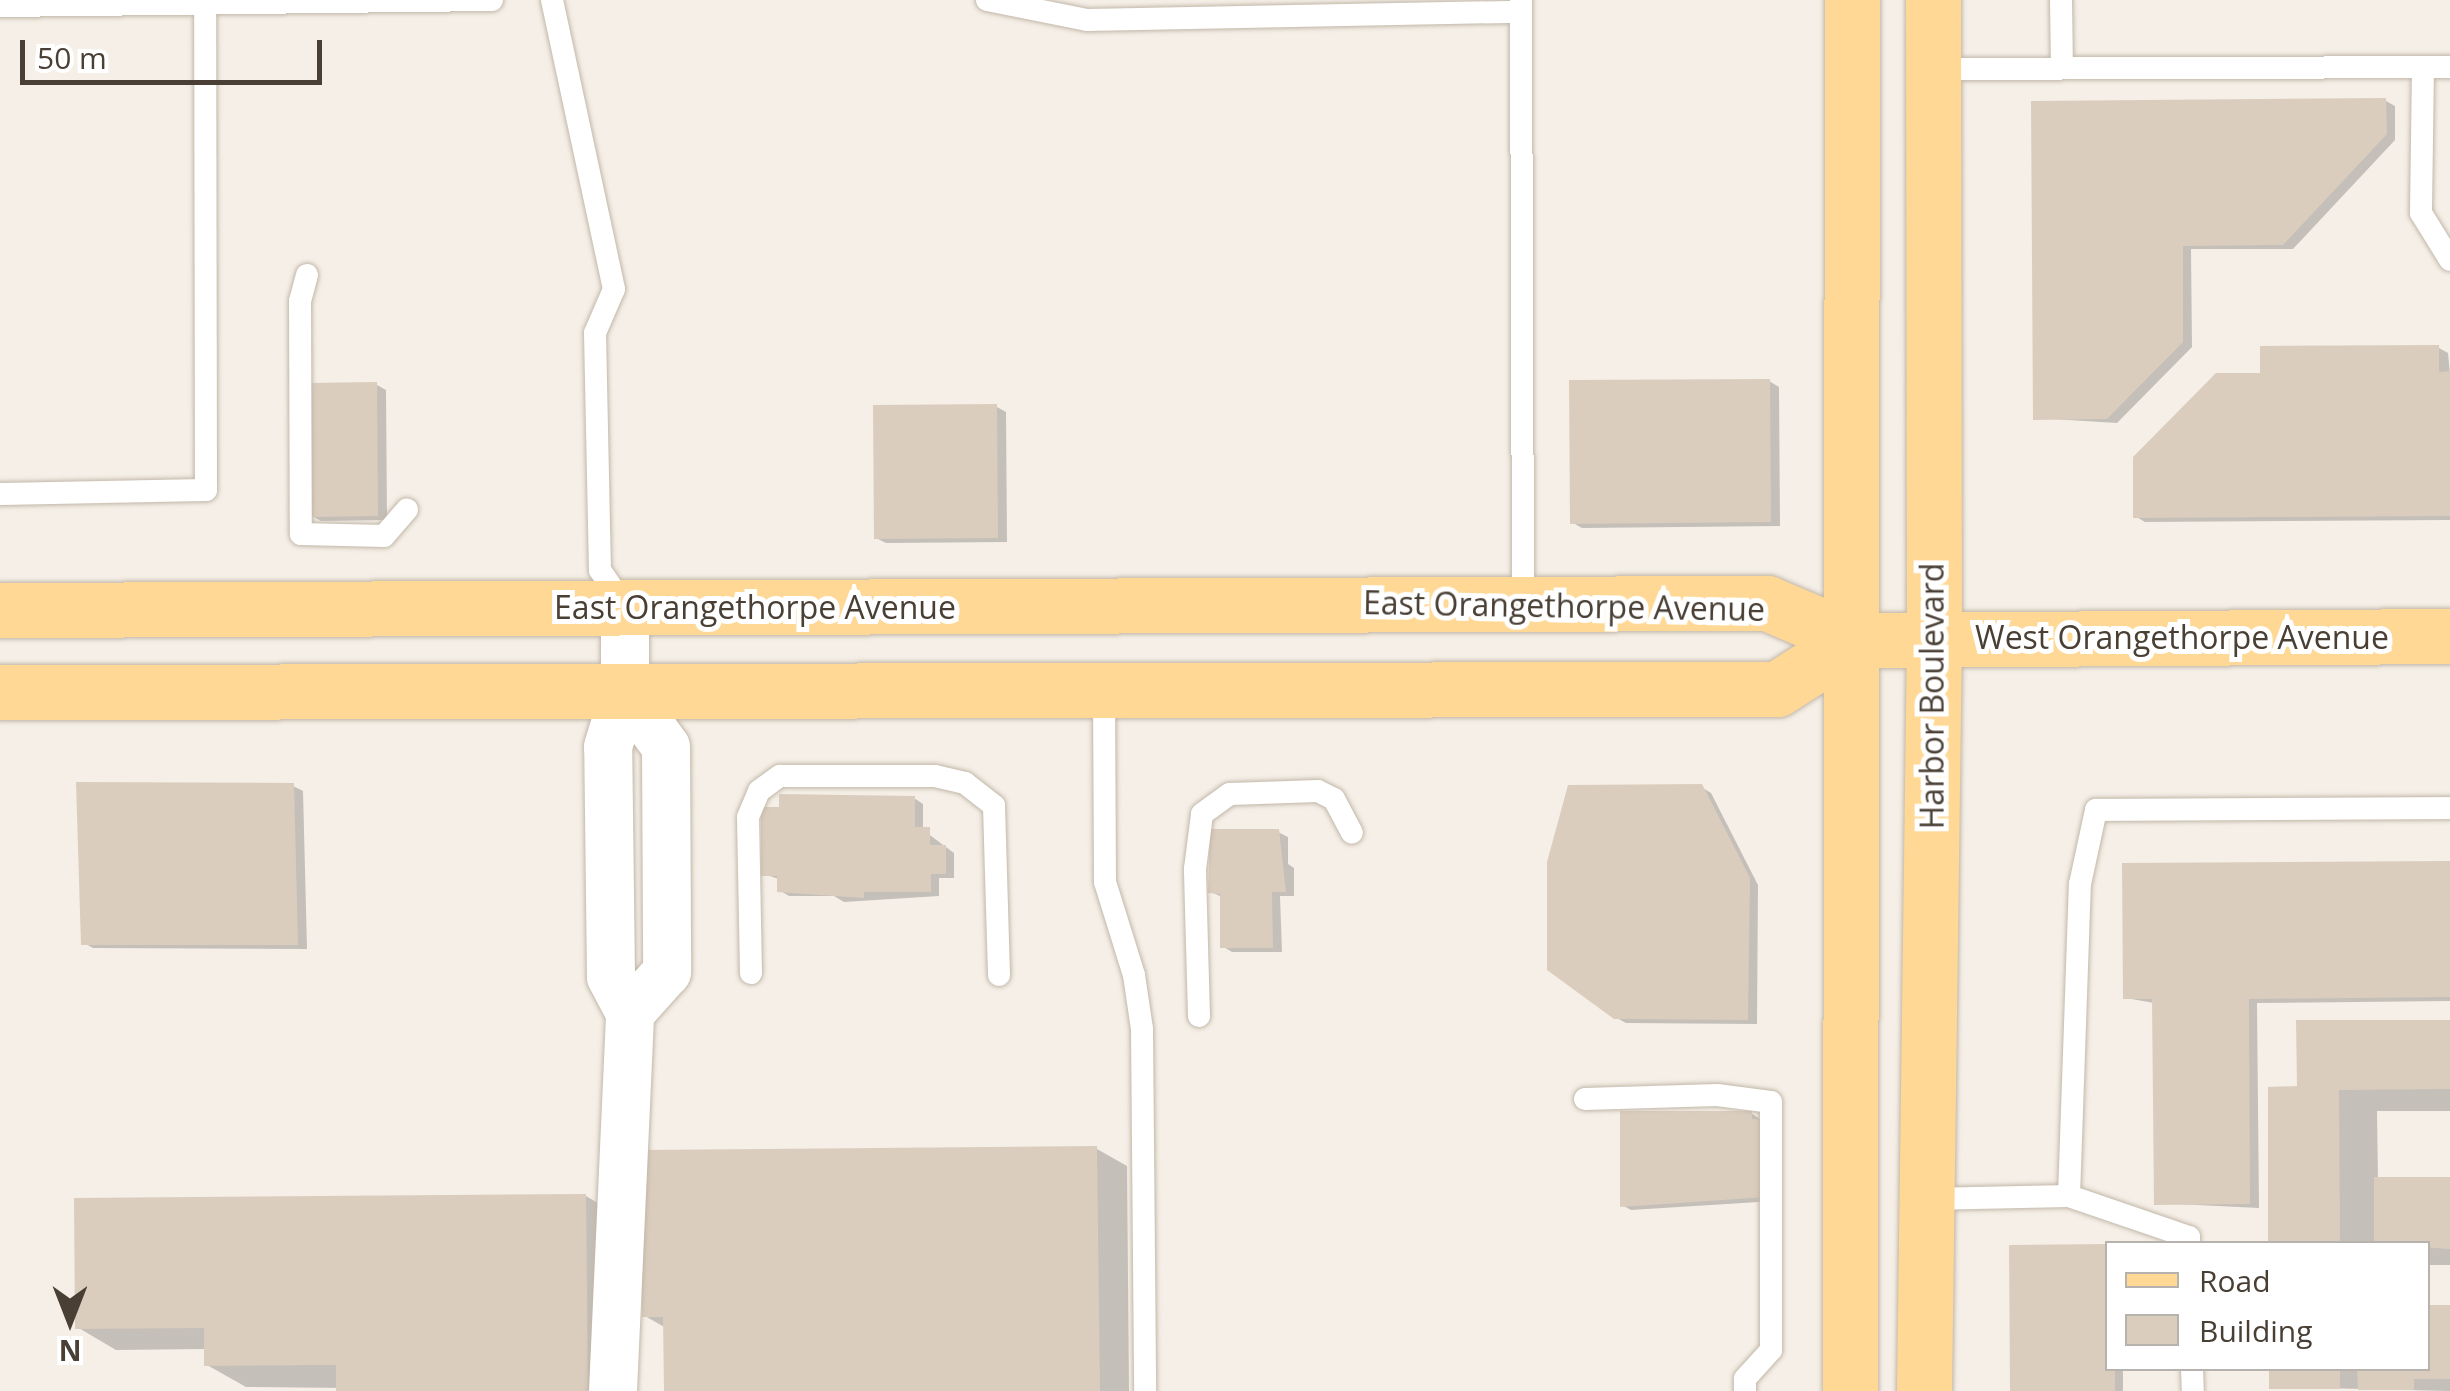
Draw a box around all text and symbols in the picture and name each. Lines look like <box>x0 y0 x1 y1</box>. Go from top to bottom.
scale bar <box>25 20 328 82</box>
text: 50 m <box>37 37 107 78</box>
street label: Harbor Boulevard <box>1913 563 1951 829</box>
street label: East Orangethorpe Avenue <box>1363 583 1765 629</box>
street label: East Orangethorpe Avenue <box>554 588 956 626</box>
street label: West Orangethorpe Avenue <box>1975 618 2389 656</box>
legend <box>2105 1241 2430 1371</box>
text: Road <box>2199 1260 2271 1301</box>
north arrow <box>20 1271 120 1371</box>
text: Building <box>2199 1310 2313 1351</box>
text: N <box>59 1332 81 1370</box>

